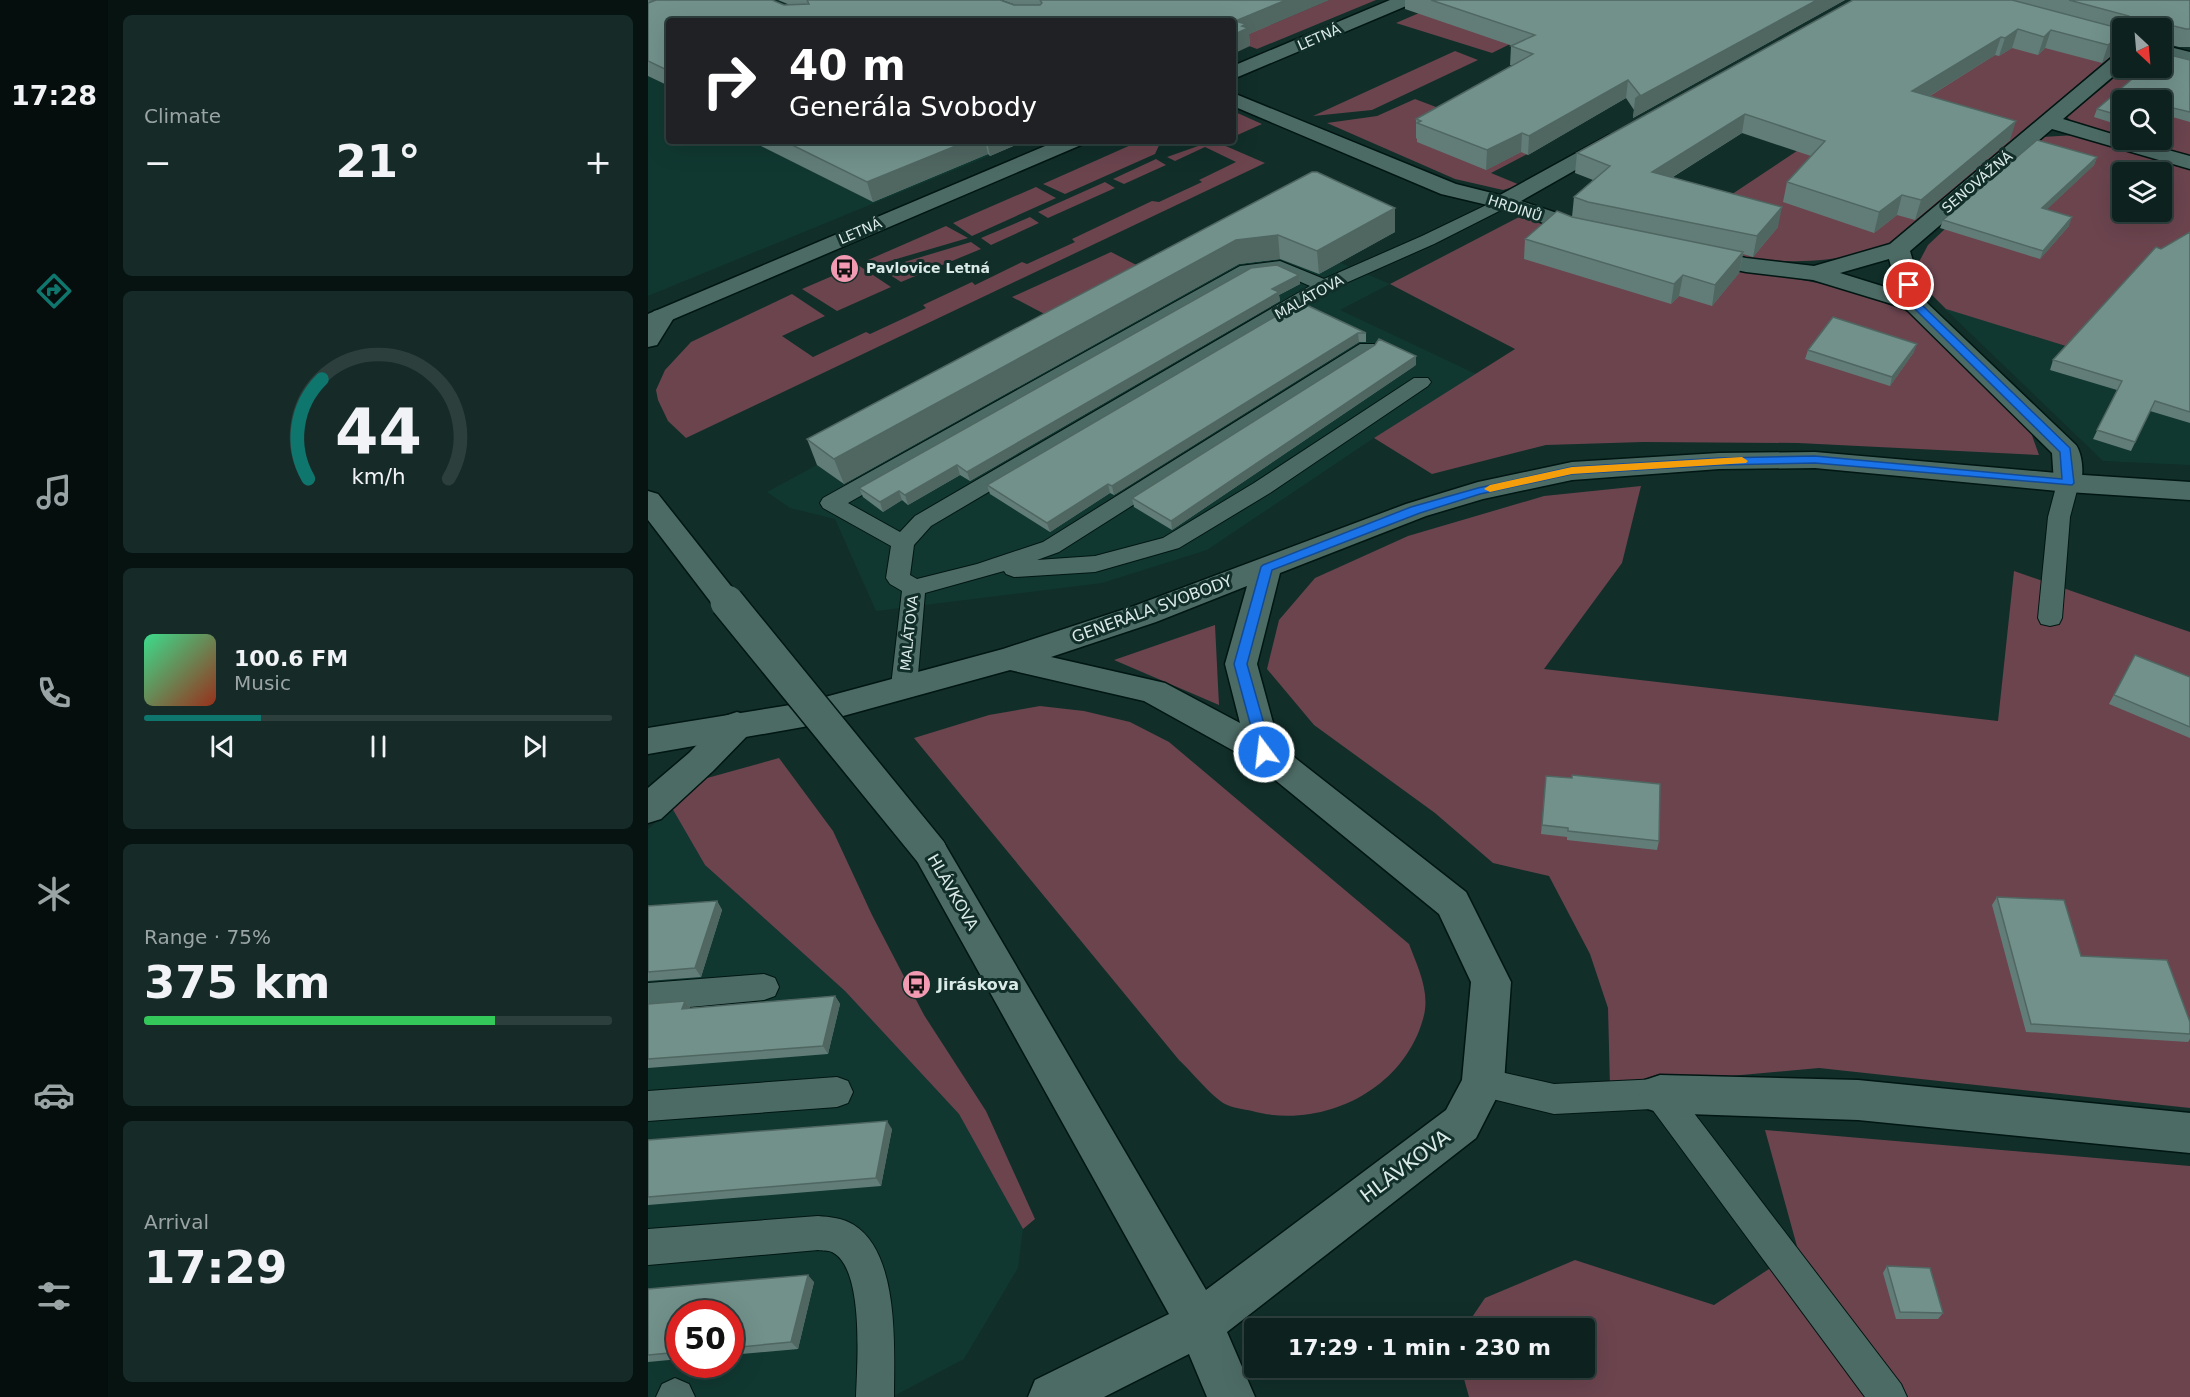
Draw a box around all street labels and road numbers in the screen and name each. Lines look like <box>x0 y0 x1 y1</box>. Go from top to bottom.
street label: LETNÁ <box>1295 20 1343 54</box>
street label: SENOVÁŽNÁ <box>1938 147 2016 216</box>
street label: HRDINŮ <box>1486 191 1544 224</box>
street label: LETNÁ <box>836 215 884 247</box>
street label: MALÁTOVA <box>1272 271 1346 322</box>
street label: GENERÁLA SVOBODY <box>1069 571 1235 647</box>
street label: MALÁTOVA <box>897 594 921 672</box>
street label: HLÁVKOVA <box>924 850 982 934</box>
street label: HLÁVKOVA <box>1355 1124 1455 1208</box>

